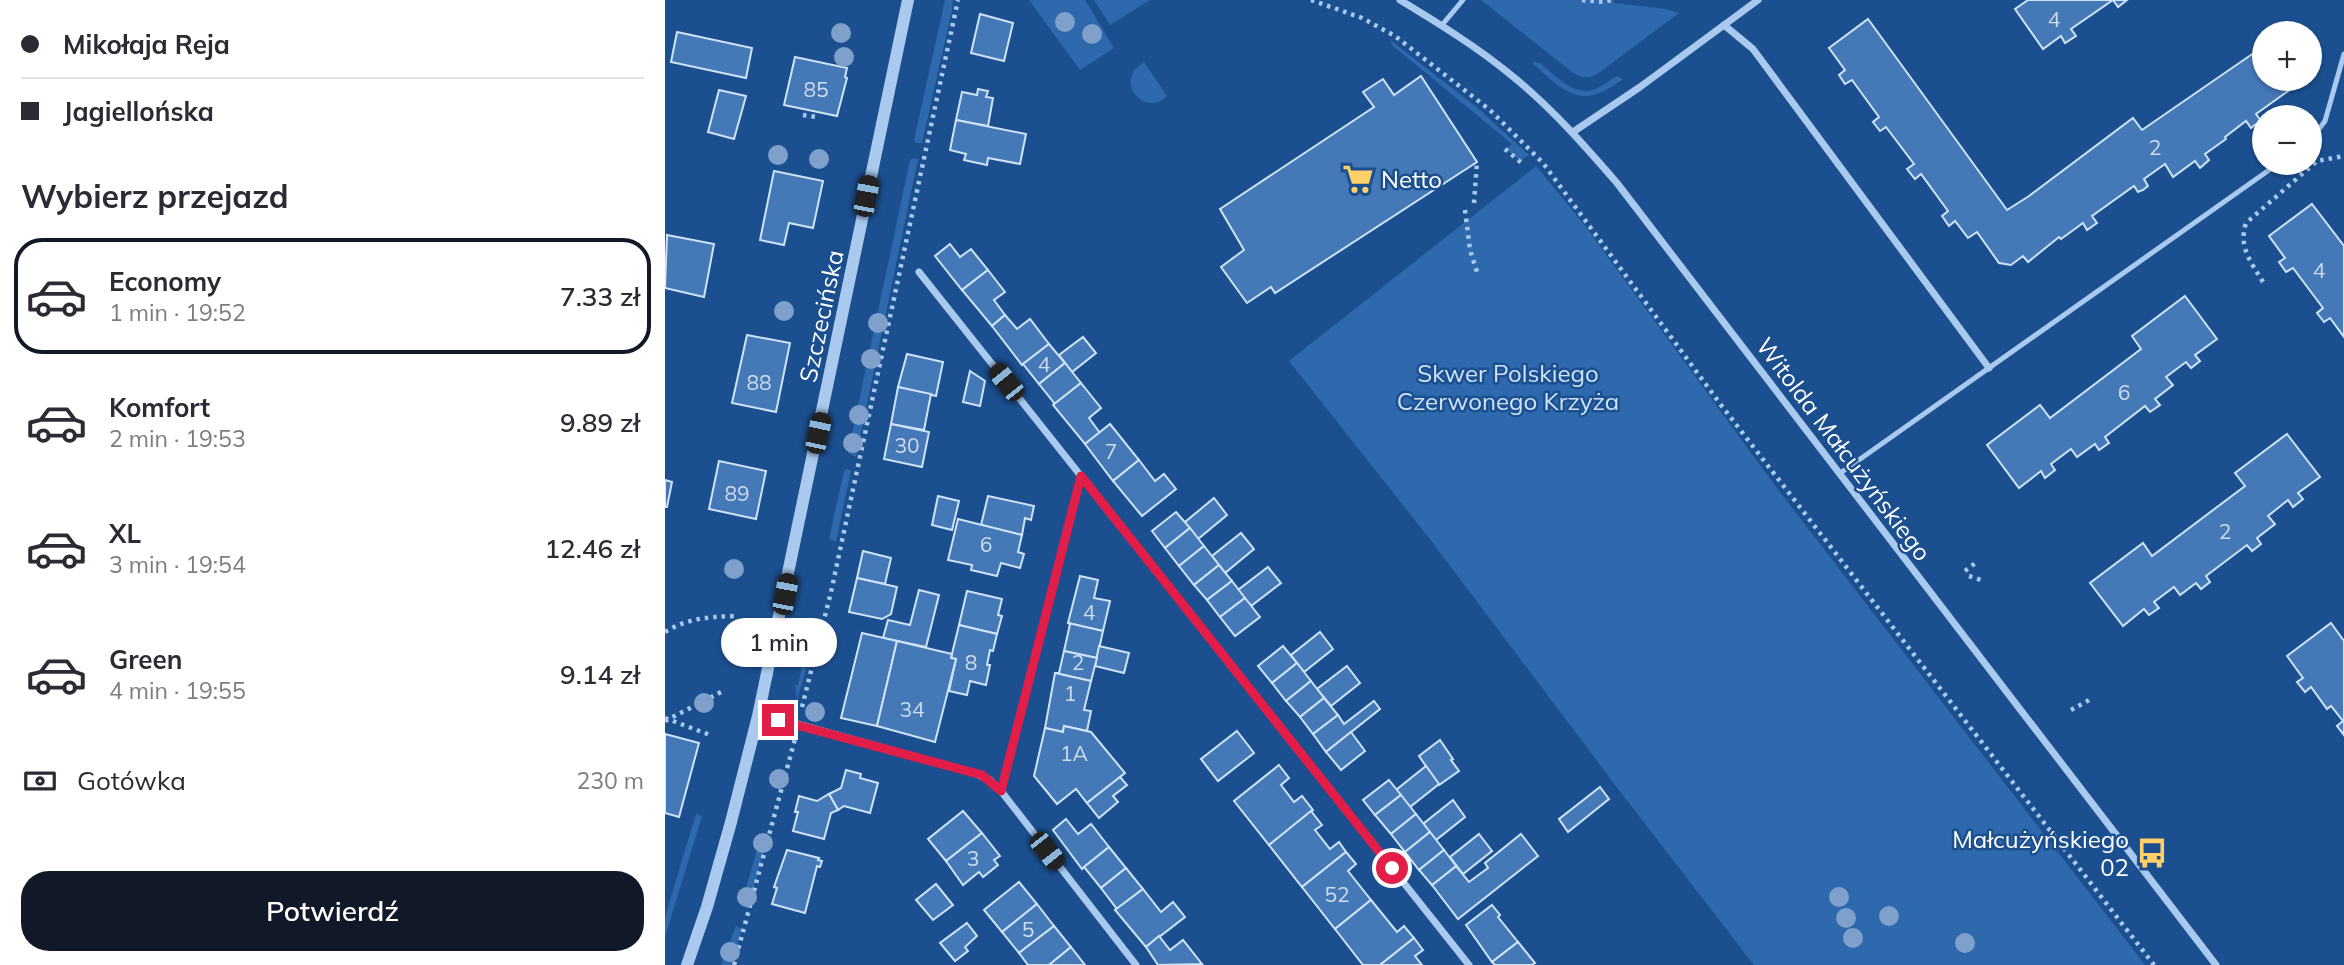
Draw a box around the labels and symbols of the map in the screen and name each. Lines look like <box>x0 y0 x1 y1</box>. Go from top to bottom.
house number: 4 <box>2048 6 2061 32</box>
house number: 85 <box>803 76 829 102</box>
house number: 2 <box>2149 134 2161 160</box>
supermarket icon: Netto <box>1341 162 1375 196</box>
place label: Netto <box>1381 164 1442 194</box>
car <box>852 173 881 219</box>
street label: Szczecińska <box>792 247 850 385</box>
house number: 4 <box>2313 257 2326 283</box>
street label: Witolda Małcużyńskiego <box>1750 331 1938 567</box>
house number: 4 <box>1038 351 1051 377</box>
park label: Skwer Polskiego Czerwonego Krzyża <box>1397 358 1619 416</box>
car <box>985 359 1028 405</box>
house number: 88 <box>746 369 772 395</box>
house number: 6 <box>2118 379 2130 405</box>
car <box>804 410 833 456</box>
house number: 30 <box>894 432 920 458</box>
house number: 7 <box>1105 438 1117 464</box>
house number: 89 <box>724 480 750 506</box>
house number: 2 <box>2219 518 2231 544</box>
house number: 6 <box>980 531 992 557</box>
car <box>771 571 800 617</box>
house number: 4 <box>1083 599 1096 625</box>
callout: 1 min <box>720 618 836 668</box>
house number: 8 <box>965 649 977 675</box>
house number: 2 <box>1072 649 1084 675</box>
house number: 1 <box>1064 680 1076 706</box>
house number: 34 <box>899 696 925 722</box>
route end <box>762 704 794 736</box>
house number: 1A <box>1060 740 1089 766</box>
place label: Małcużyńskiego 02 <box>1952 824 2129 882</box>
car <box>1026 828 1069 874</box>
bus stop icon: Małcużyńskiego 02 <box>2135 836 2169 870</box>
house number: 3 <box>967 845 979 871</box>
route start <box>1376 852 1408 884</box>
house number: 52 <box>1324 881 1350 907</box>
house number: 5 <box>1022 916 1034 942</box>

